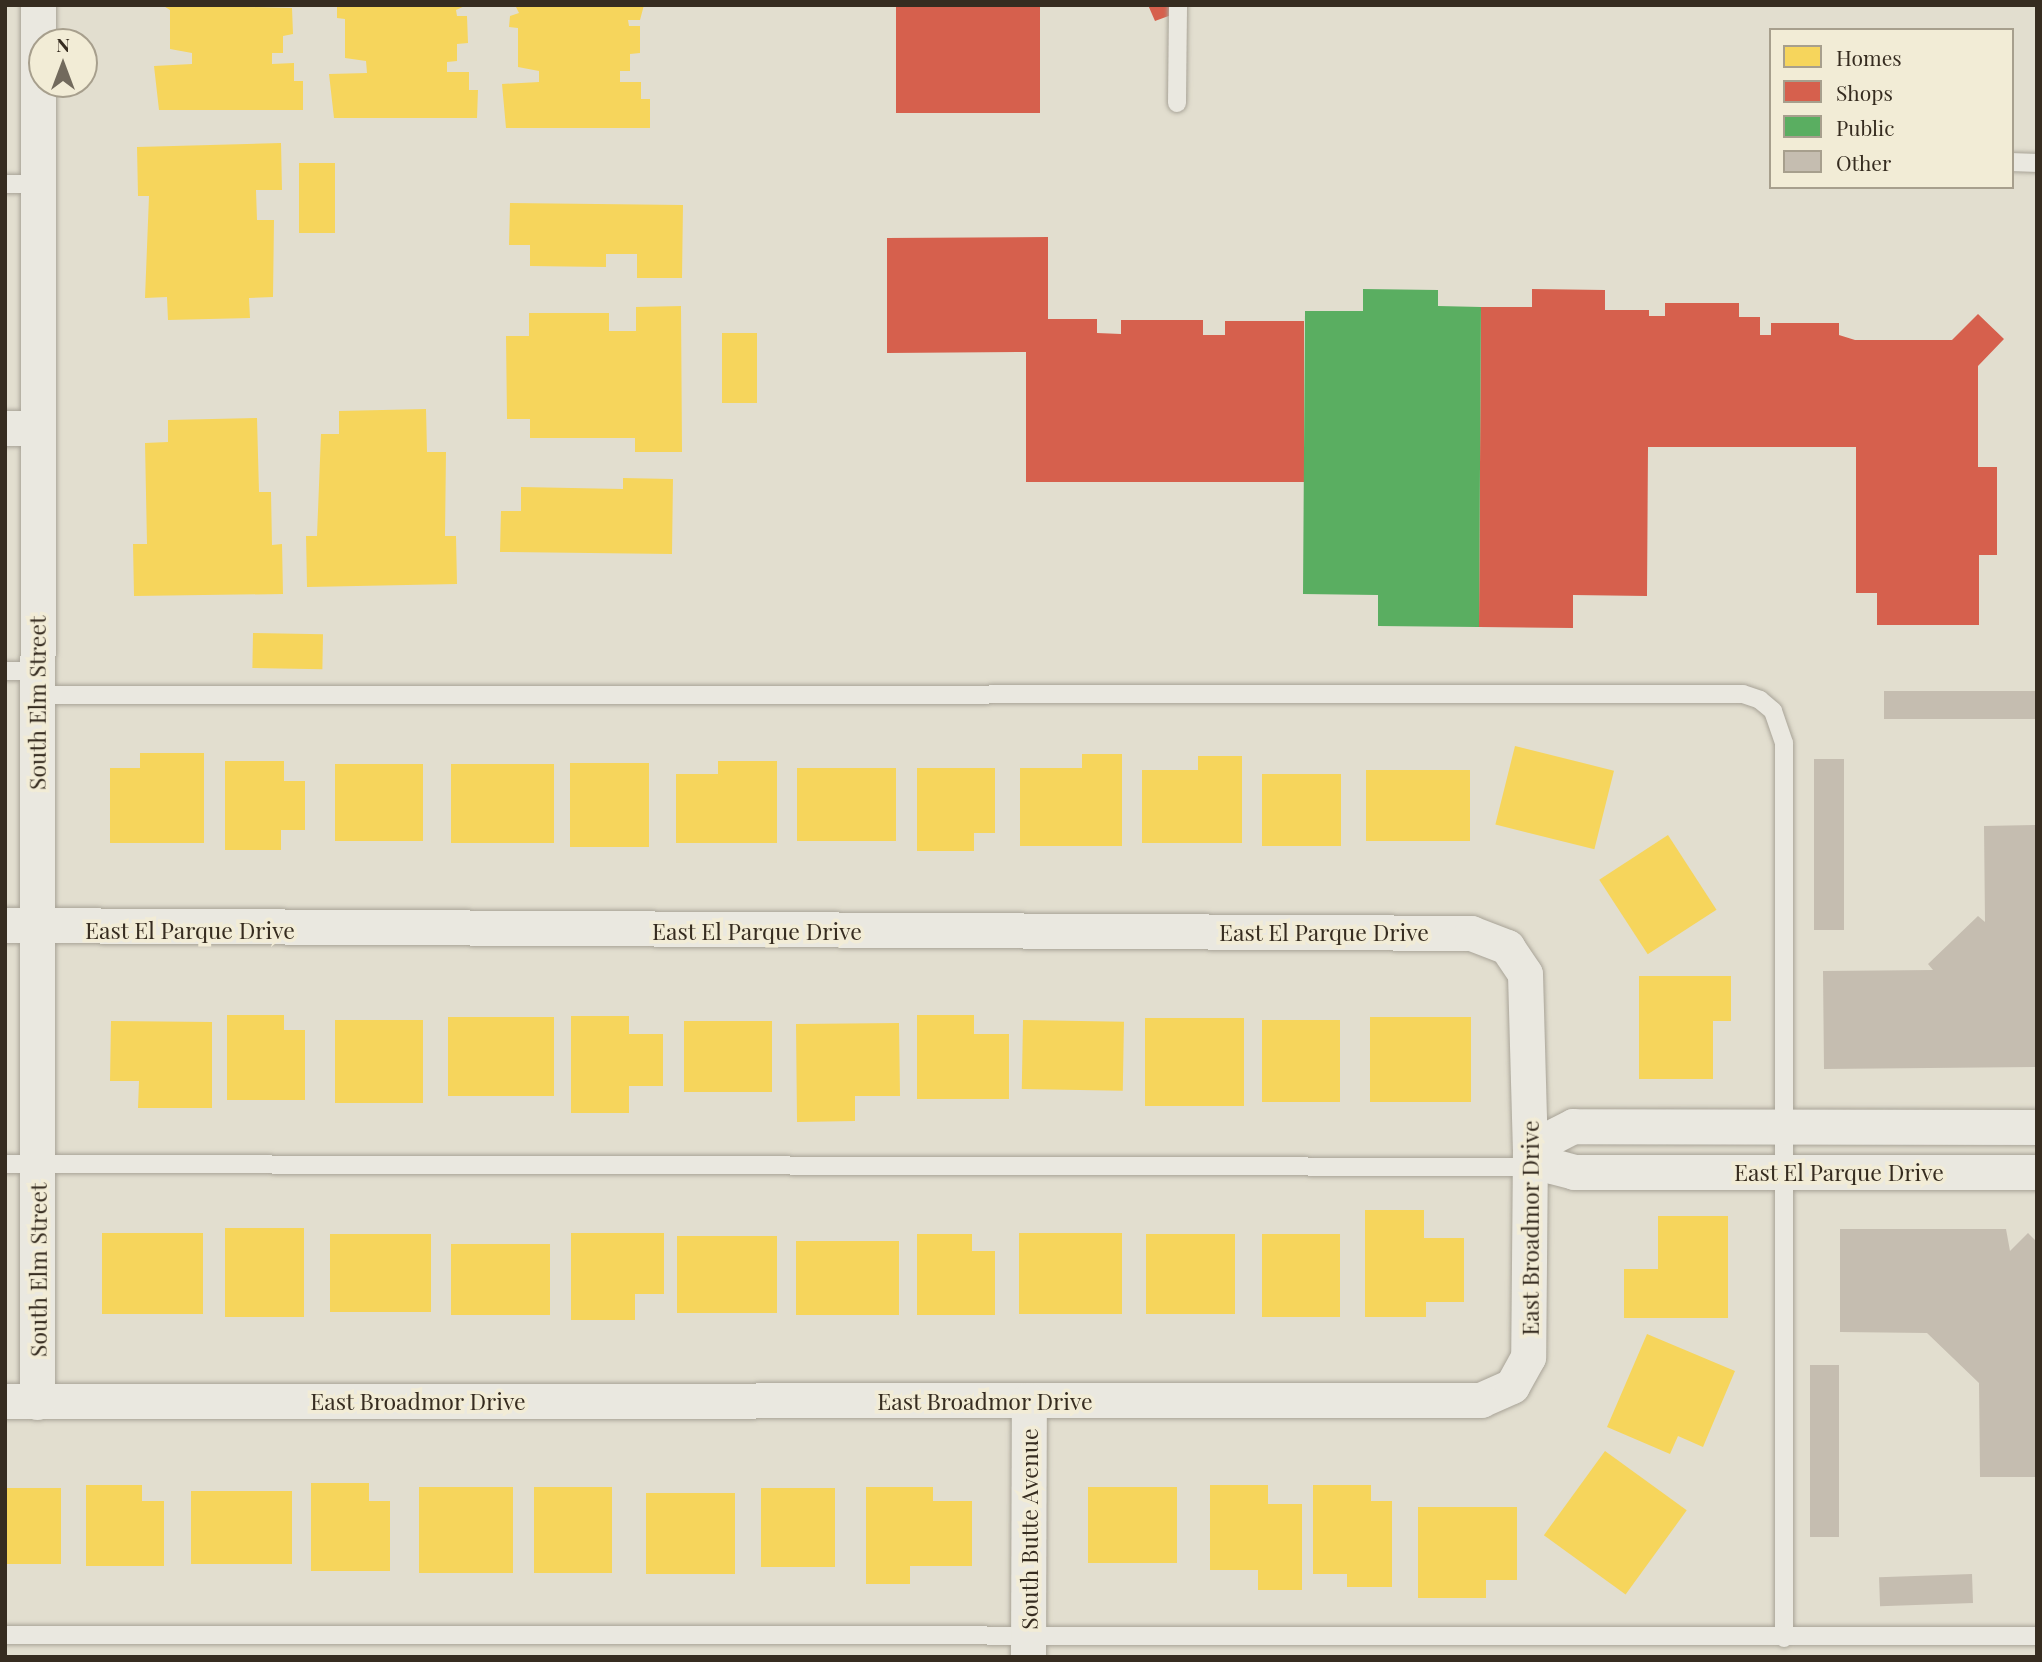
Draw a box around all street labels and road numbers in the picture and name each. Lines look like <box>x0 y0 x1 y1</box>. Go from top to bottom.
street label: South Elm Street <box>23 616 51 790</box>
street label: East El Parque Drive <box>85 916 295 944</box>
street label: East El Parque Drive <box>652 917 862 945</box>
street label: East El Parque Drive <box>1219 918 1429 946</box>
street label: East Broadmor Drive <box>1516 1120 1544 1336</box>
street label: East El Parque Drive <box>1734 1158 1944 1186</box>
street label: South Elm Street <box>24 1183 52 1357</box>
street label: East Broadmor Drive <box>310 1387 526 1415</box>
street label: East Broadmor Drive <box>877 1387 1093 1415</box>
street label: South Butte Avenue <box>1015 1428 1043 1630</box>

